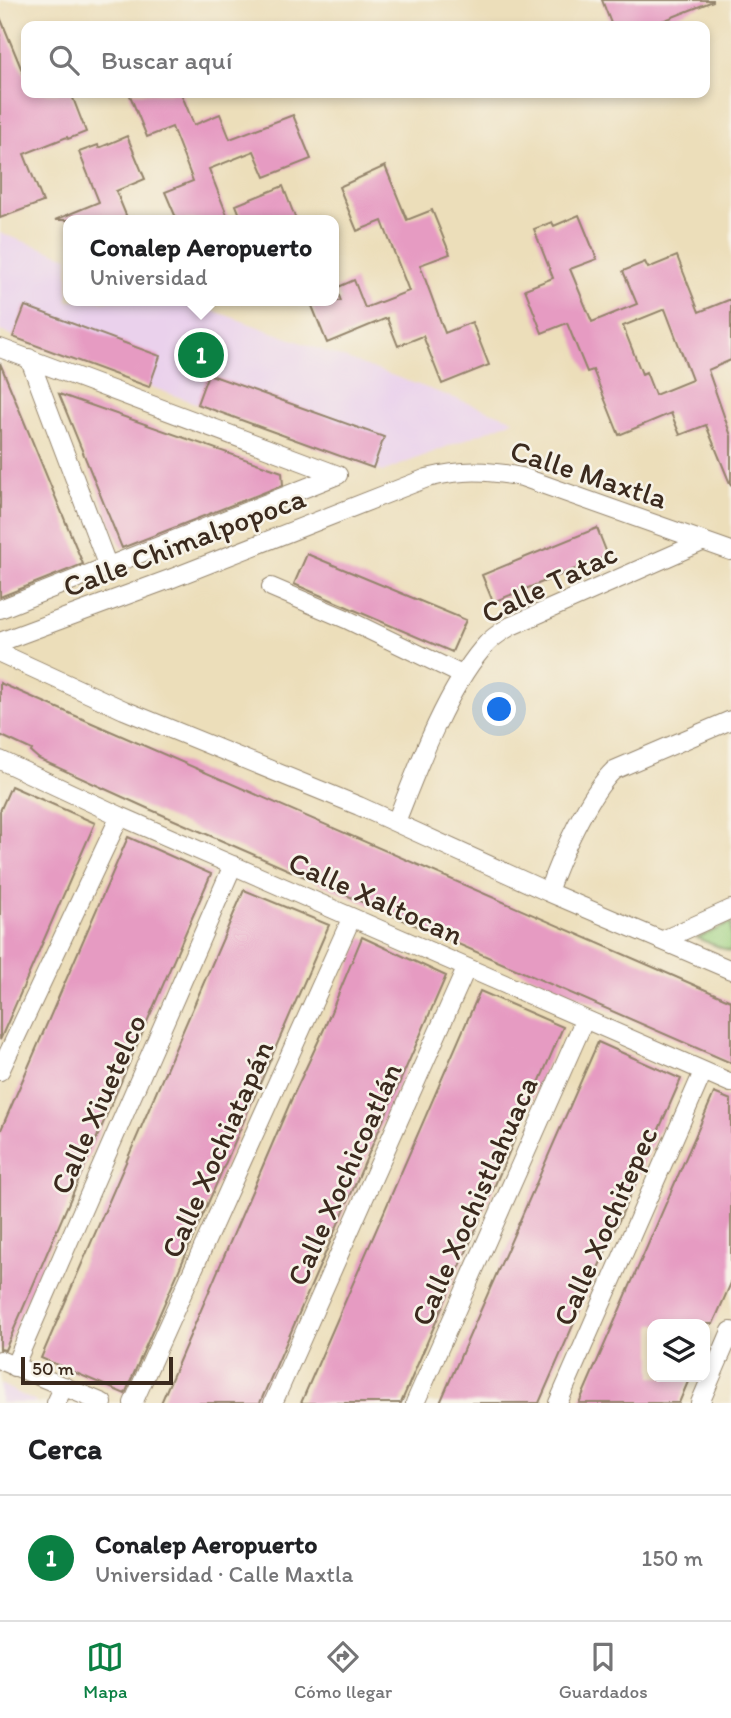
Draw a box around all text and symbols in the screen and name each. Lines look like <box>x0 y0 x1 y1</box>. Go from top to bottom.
search box <box>21 21 710 98</box>
icon: search <box>45 41 83 79</box>
text: Buscar aquí <box>101 44 232 76</box>
popup <box>63 215 339 306</box>
text: Conalep Aeropuerto <box>90 231 312 263</box>
text: Universidad <box>90 263 207 291</box>
pin: 1 <box>178 329 224 381</box>
street label: Calle Maxtla <box>506 431 673 517</box>
street label: Calle Chimalpopoca <box>58 479 311 605</box>
street label: Calle Tatac <box>475 534 623 632</box>
your location <box>482 692 516 726</box>
street label: Calle Xaltocan <box>283 843 469 953</box>
street label: Calle Xiuetelco <box>42 1008 154 1200</box>
street label: Calle Xochiatapán <box>152 1034 282 1264</box>
street label: Calle Xochicoatlán <box>278 1057 410 1291</box>
street label: Calle Xochistlahuaca <box>402 1071 546 1331</box>
street label: Calle Xochitepec <box>545 1121 665 1331</box>
map controls <box>647 1319 710 1382</box>
button: layers <box>647 1319 710 1382</box>
scale bar <box>21 1354 173 1386</box>
text: 50 m <box>32 1357 74 1380</box>
text: Cerca <box>28 1430 102 1467</box>
text: Conalep Aeropuerto <box>95 1528 318 1560</box>
text: 1 <box>46 1544 56 1572</box>
text: 150 m <box>642 1544 703 1572</box>
text: Universidad · Calle Maxtla <box>95 1560 354 1588</box>
tab: Mapa <box>83 1638 127 1703</box>
tab: Cómo llegar <box>294 1638 392 1703</box>
tab: Guardados <box>559 1638 648 1703</box>

